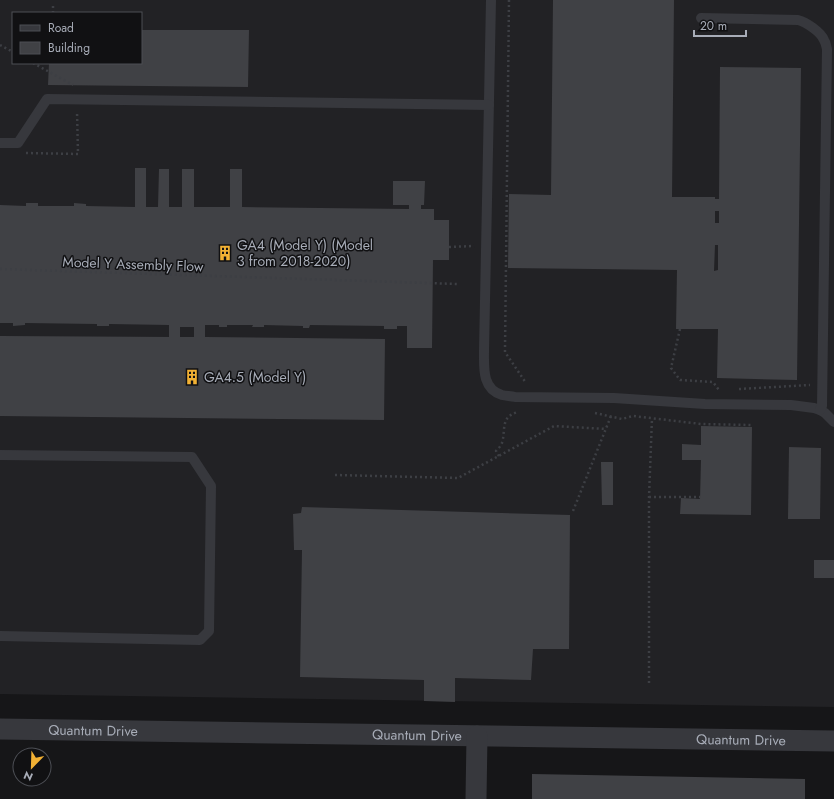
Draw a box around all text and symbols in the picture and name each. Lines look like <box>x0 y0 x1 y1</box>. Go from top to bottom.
legend <box>12 12 142 64</box>
scale bar <box>694 12 746 38</box>
text: 20 m <box>700 17 727 35</box>
text: Road <box>48 19 74 37</box>
text: Building <box>48 39 90 57</box>
place label: GA4 (Model Y) (Model 3 from 2018-2020) <box>237 235 373 271</box>
building icon: GA4 (Model Y) (Model 3 from 2018-2020) <box>216 244 234 262</box>
street label: Model Y Assembly Flow <box>62 252 204 276</box>
place label: GA4.5 (Model Y) <box>204 367 306 387</box>
building icon: GA4.5 (Model Y) <box>183 368 201 386</box>
street label: Quantum Drive <box>48 720 138 741</box>
street label: Quantum Drive <box>372 724 462 746</box>
street label: Quantum Drive <box>696 729 786 750</box>
north arrow <box>12 747 52 787</box>
text: N <box>21 767 35 785</box>

